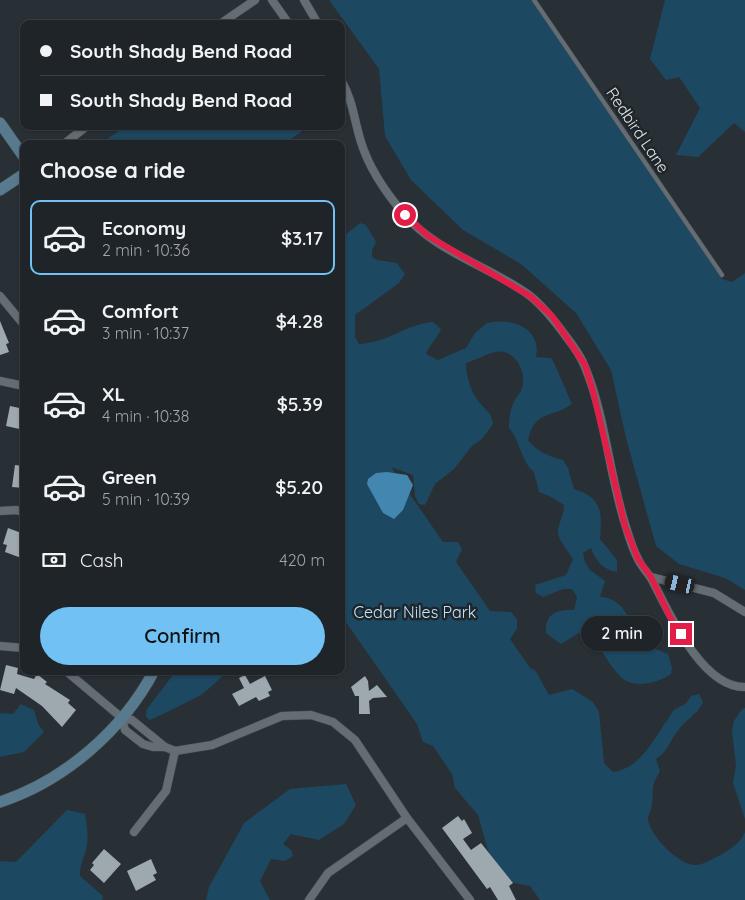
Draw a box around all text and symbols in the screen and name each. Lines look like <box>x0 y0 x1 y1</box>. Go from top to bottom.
text: South Shady Bend Road <box>70 39 292 63</box>
street label: Redbird Lane <box>602 83 674 177</box>
text: South Shady Bend Road <box>70 88 292 112</box>
text: Choose a ride <box>40 156 185 184</box>
route start <box>394 204 416 226</box>
icon: car <box>42 215 87 260</box>
text: Economy <box>102 216 186 240</box>
text: $3.17 <box>281 226 323 250</box>
text: 2 min · 10:36 <box>102 240 190 260</box>
icon: car <box>42 298 87 343</box>
text: Comfort <box>102 299 179 323</box>
text: $4.28 <box>276 309 323 333</box>
text: 3 min · 10:37 <box>102 323 189 343</box>
icon: car <box>42 381 87 426</box>
text: XL <box>102 382 125 406</box>
text: $5.39 <box>277 392 323 416</box>
text: 4 min · 10:38 <box>102 406 189 426</box>
icon: car <box>42 464 87 509</box>
text: Green <box>102 465 157 489</box>
text: $5.20 <box>275 475 323 499</box>
text: 5 min · 10:39 <box>102 489 190 509</box>
icon: cash <box>40 546 68 574</box>
text: Cash <box>80 548 124 572</box>
text: 420 m <box>279 550 325 570</box>
car <box>663 573 696 595</box>
park label: Cedar Niles Park <box>354 602 476 622</box>
button: Confirm <box>40 607 325 665</box>
callout: 2 min <box>581 616 664 652</box>
text: 2 min <box>601 623 643 643</box>
route end <box>670 623 692 645</box>

